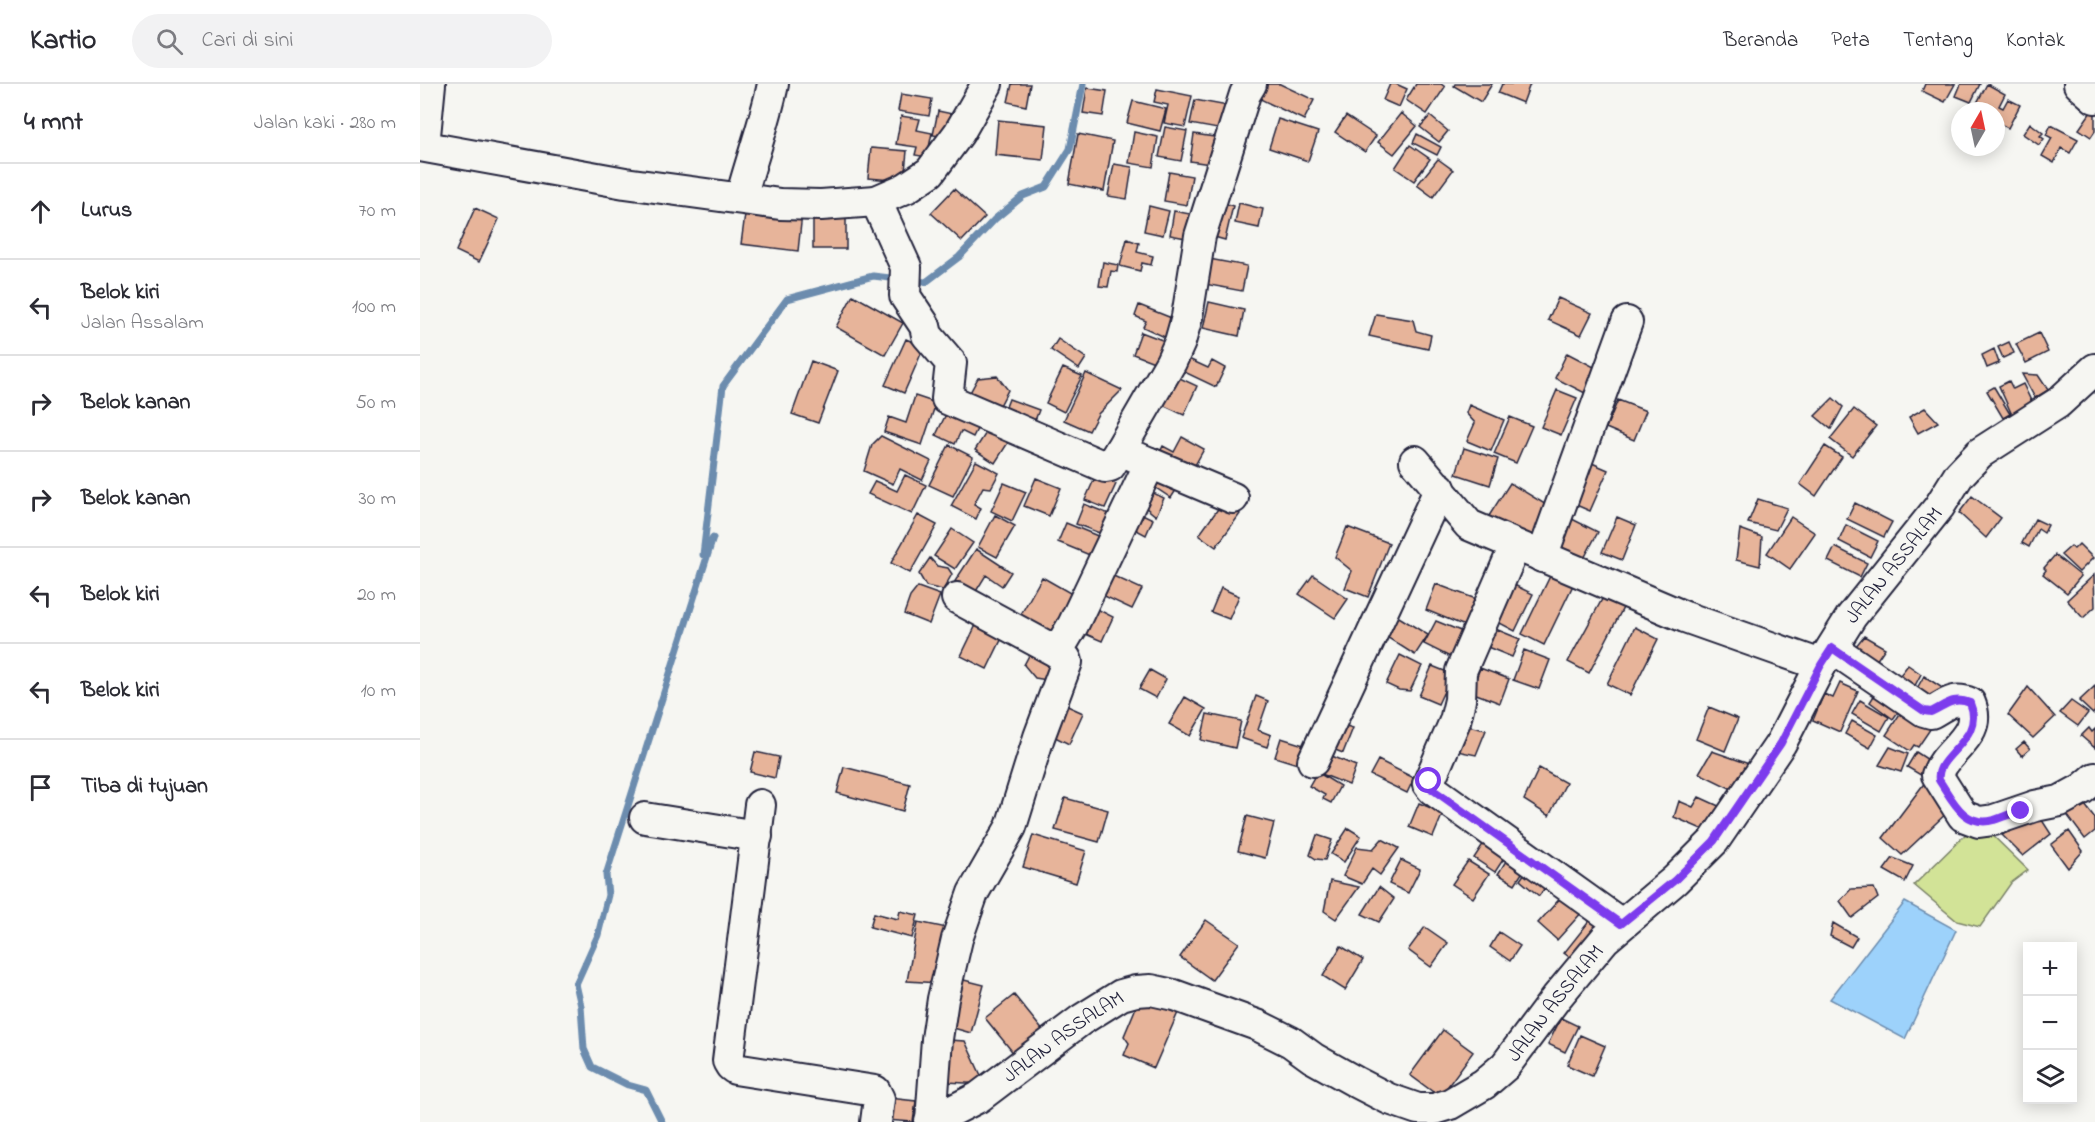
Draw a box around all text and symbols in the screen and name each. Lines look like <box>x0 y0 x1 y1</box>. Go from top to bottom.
search box <box>132 14 552 68</box>
text: Kartio <box>30 21 96 62</box>
icon: search <box>153 25 186 58</box>
text: Cari di sini <box>201 25 293 57</box>
text: Beranda <box>1723 26 1798 56</box>
text: Peta <box>1831 26 1870 56</box>
text: Tentang <box>1903 26 1973 56</box>
text: Kontak <box>2006 26 2065 56</box>
north arrow <box>1951 102 2005 156</box>
text: 4 mnt <box>24 104 83 142</box>
text: Jalan kaki · 280 m <box>254 109 396 138</box>
icon: ahead <box>24 195 57 228</box>
text: Lurus <box>81 195 132 227</box>
text: 70 m <box>359 197 396 226</box>
text: Belok kiri <box>81 277 160 309</box>
icon: left <box>24 291 57 324</box>
text: 100 m <box>352 293 396 322</box>
text: Jalan Assalam <box>81 309 204 338</box>
icon: right <box>24 387 57 420</box>
text: Belok kanan <box>81 387 190 419</box>
text: 50 m <box>355 389 396 418</box>
icon: right <box>24 483 57 516</box>
text: Belok kanan <box>81 483 190 515</box>
text: 30 m <box>359 485 396 514</box>
street label: JALAN ASSALAM <box>1839 501 1951 631</box>
icon: left <box>24 579 57 612</box>
text: Belok kiri <box>81 579 160 611</box>
text: 20 m <box>357 581 396 610</box>
icon: left <box>24 675 57 708</box>
text: Belok kiri <box>81 675 160 707</box>
text: 10 m <box>360 677 396 706</box>
route start <box>1415 767 1441 793</box>
icon: arrive <box>24 771 57 804</box>
text: Tiba di tujuan <box>81 771 208 803</box>
route end <box>2007 797 2033 823</box>
street label: JALAN ASSALAM <box>1501 939 1612 1069</box>
map controls <box>2023 942 2077 1104</box>
button: + <box>2023 942 2077 996</box>
street label: JALAN ASSALAM <box>998 985 1130 1091</box>
button: − <box>2023 996 2077 1050</box>
button: layers <box>2023 1050 2077 1104</box>

